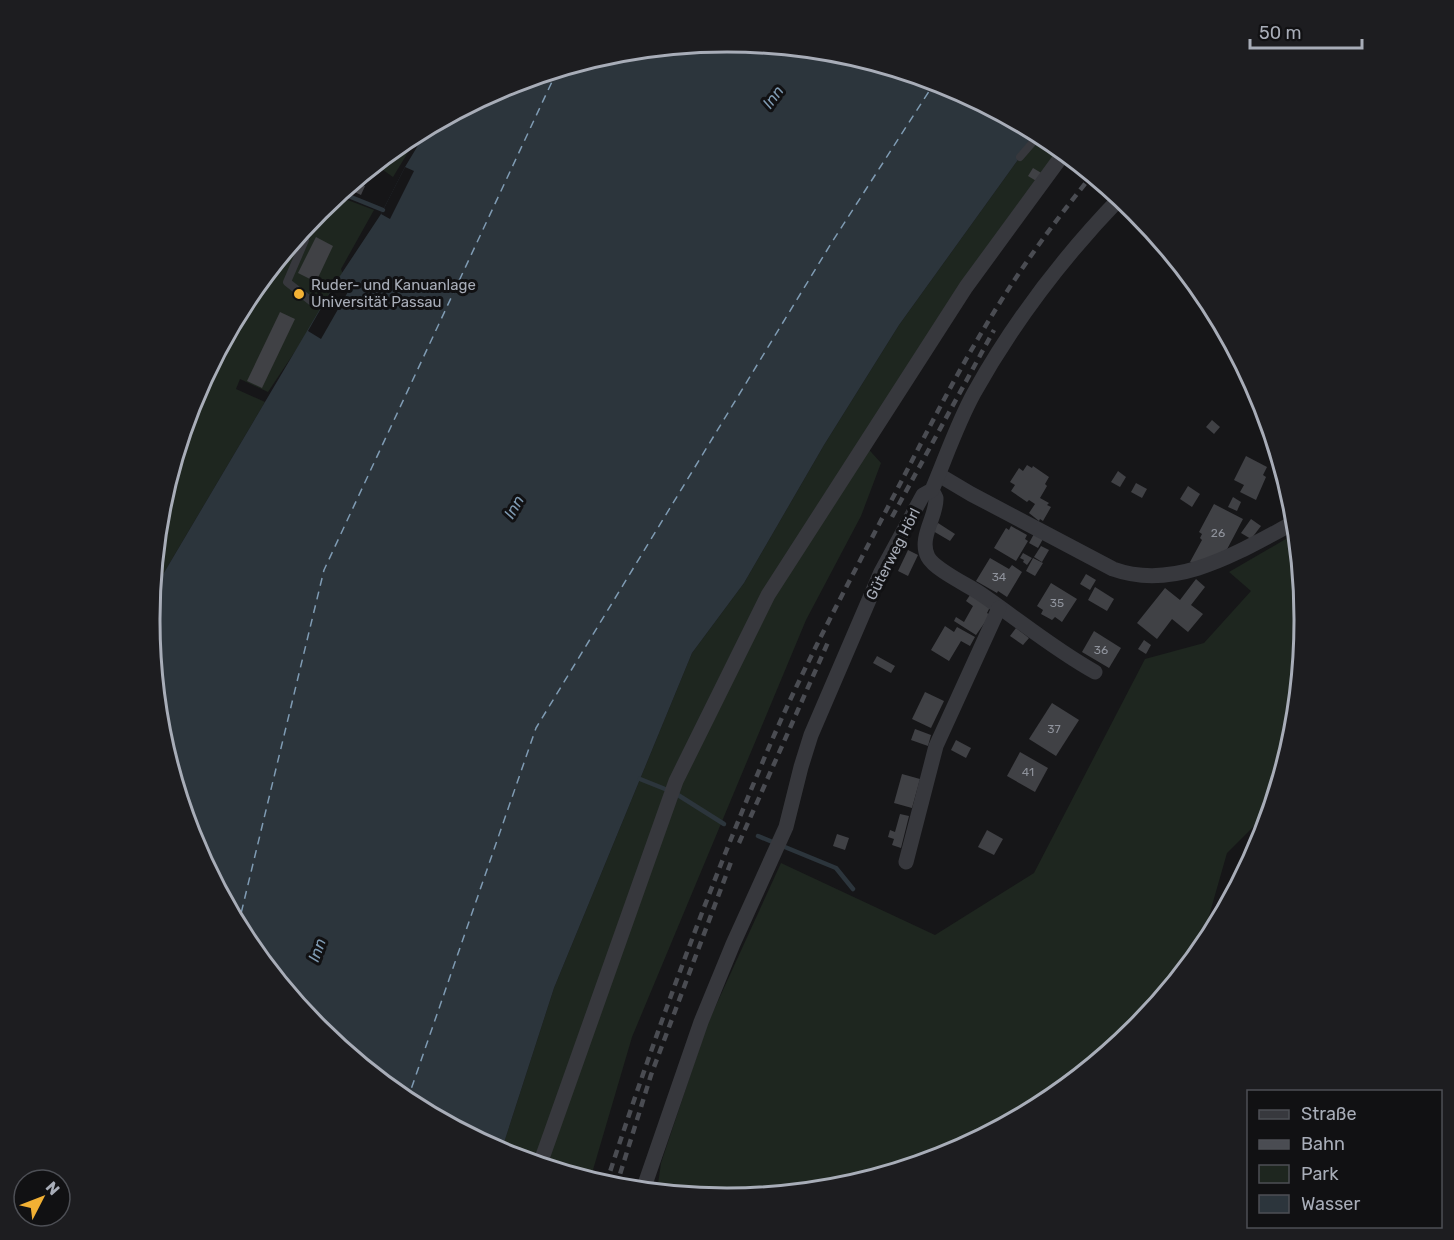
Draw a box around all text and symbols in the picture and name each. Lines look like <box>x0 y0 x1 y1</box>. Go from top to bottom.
scale bar <box>1250 12 1362 50</box>
text: 50 m <box>1259 22 1302 44</box>
water label: Inn <box>758 82 788 112</box>
place label: Ruder- und Kanuanlage Universität Passau <box>311 276 476 311</box>
marker: Ruder- und Kanuanlage Universität Passau <box>292 287 306 301</box>
water label: Inn <box>500 492 528 522</box>
street label: Güterweg Hörl <box>862 505 924 603</box>
house number: 26 <box>1211 526 1225 540</box>
house number: 34 <box>992 570 1007 584</box>
house number: 35 <box>1050 596 1064 610</box>
house number: 36 <box>1094 643 1108 657</box>
house number: 37 <box>1047 722 1061 736</box>
house number: 41 <box>1022 765 1034 779</box>
water label: Inn <box>304 936 330 964</box>
legend <box>1247 1090 1442 1228</box>
text: Straße <box>1301 1103 1357 1125</box>
text: Bahn <box>1301 1133 1345 1155</box>
text: Park <box>1301 1163 1339 1185</box>
north arrow <box>12 1168 72 1228</box>
text: N <box>42 1178 64 1199</box>
text: Wasser <box>1301 1193 1360 1215</box>

